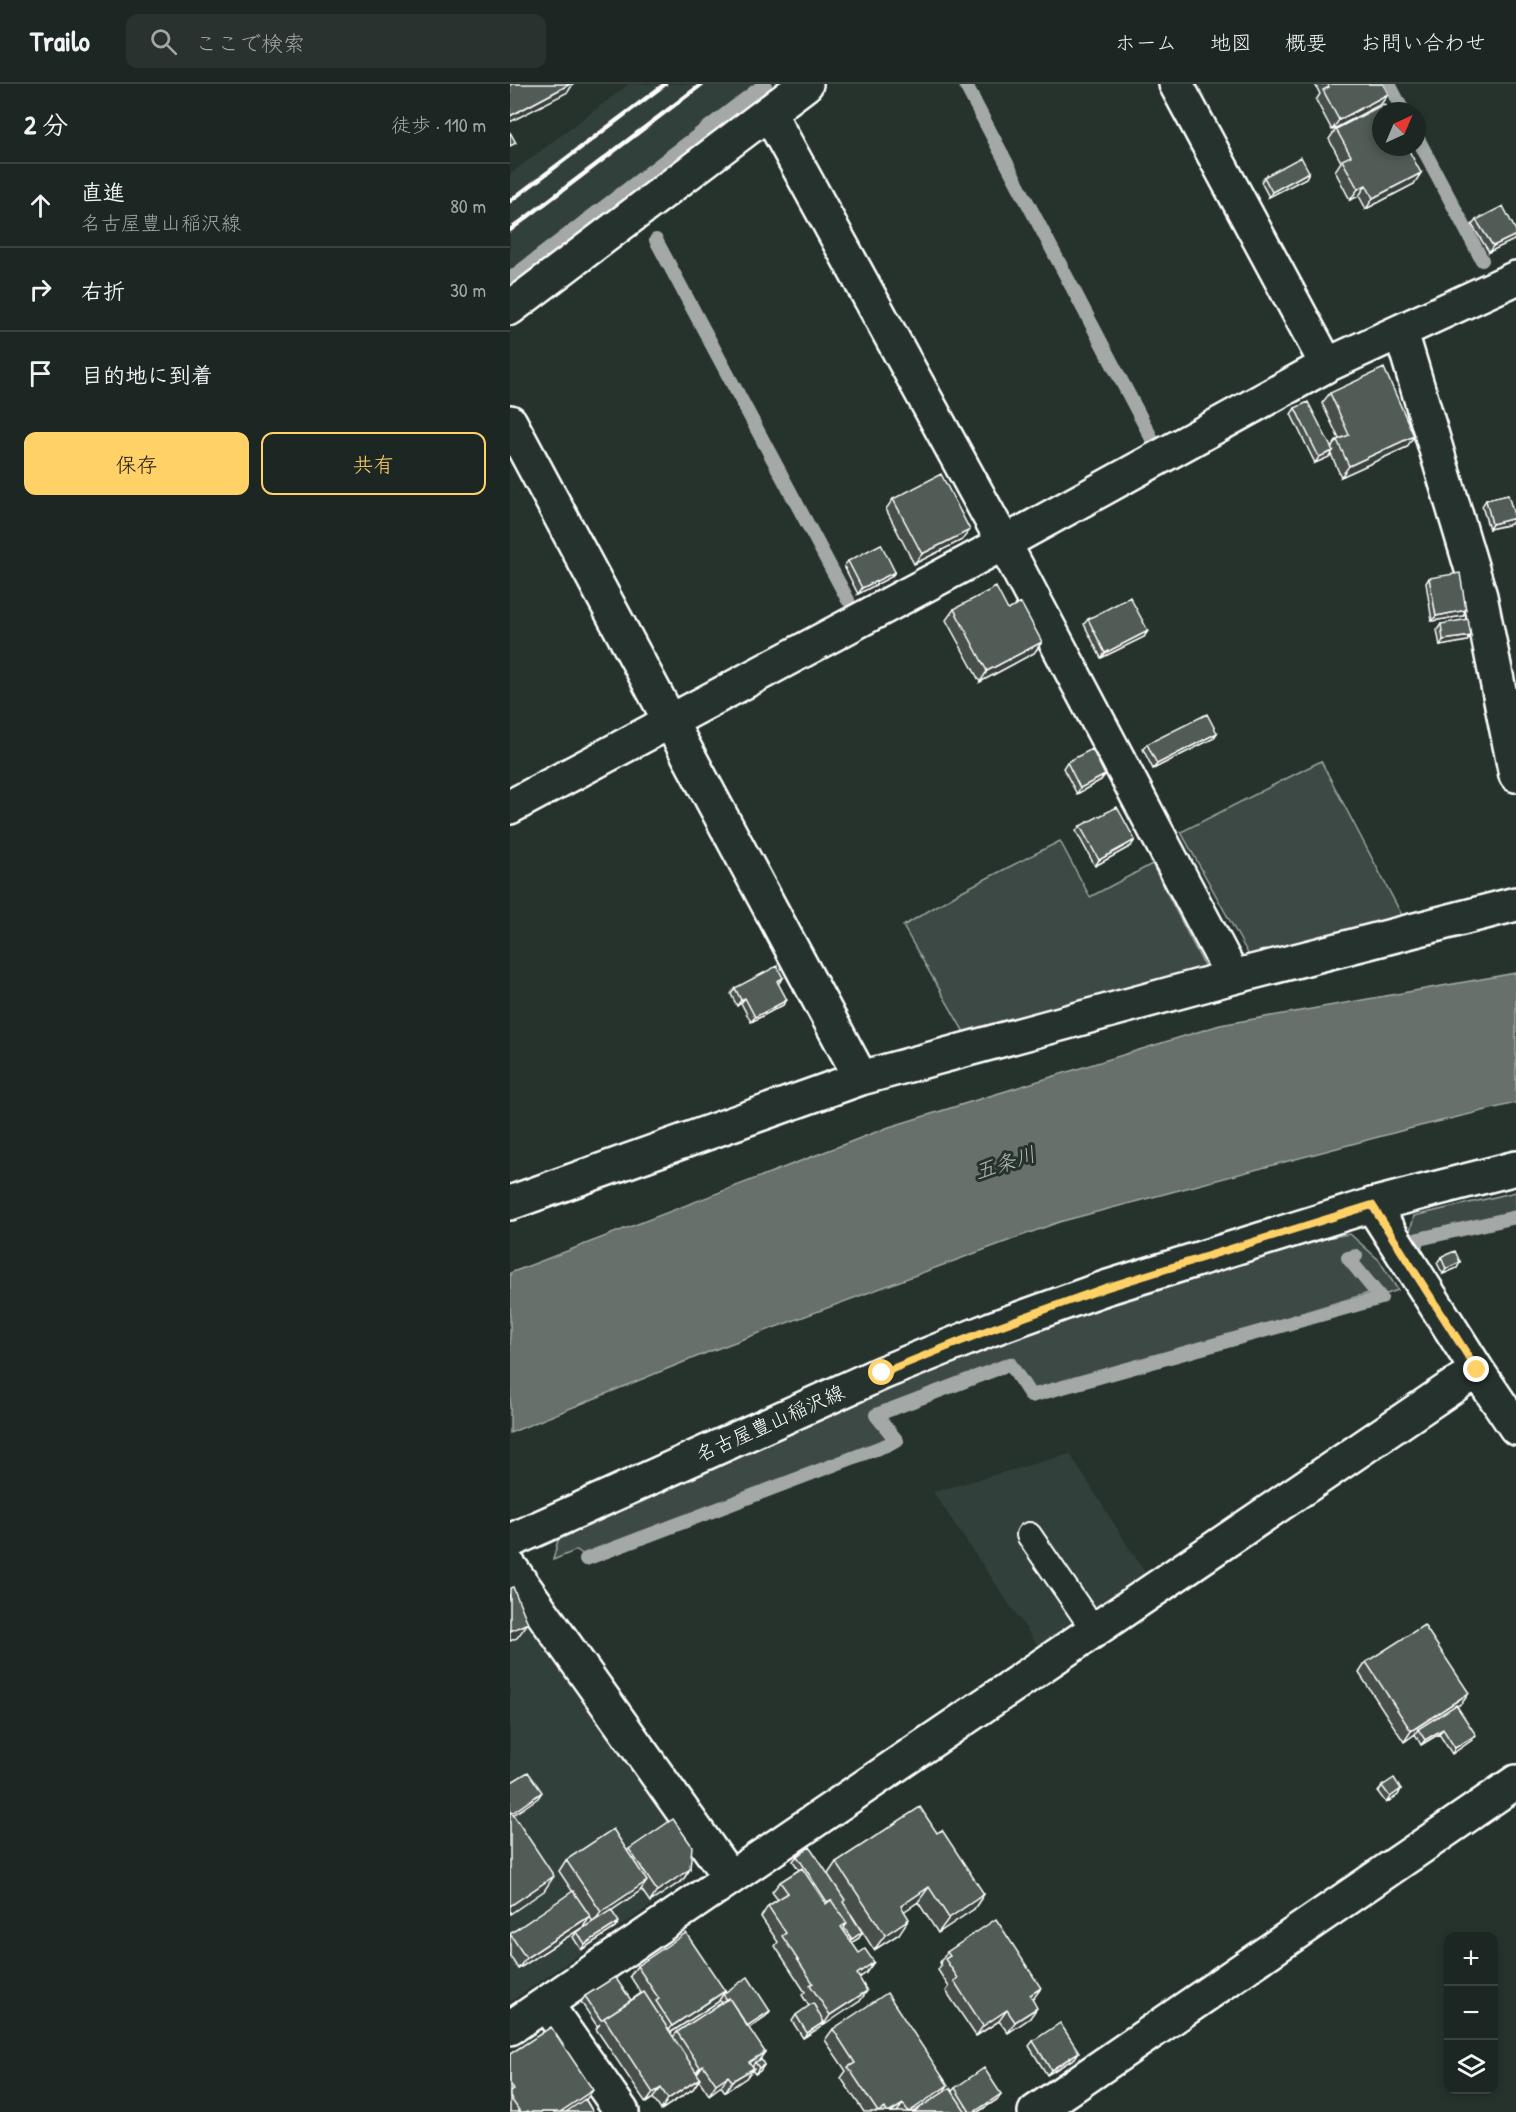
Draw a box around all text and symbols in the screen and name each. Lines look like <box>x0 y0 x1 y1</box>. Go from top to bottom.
search box <box>126 14 546 68</box>
text: Trailo <box>30 22 90 60</box>
icon: search <box>147 25 180 58</box>
text: ここで検索 <box>195 28 305 58</box>
text: ホーム <box>1115 28 1177 57</box>
text: 地図 <box>1210 28 1252 57</box>
text: 概要 <box>1285 28 1327 57</box>
text: お問い合わせ <box>1360 28 1486 57</box>
north arrow <box>1372 102 1426 156</box>
text: 2 分 <box>24 107 68 142</box>
text: 徒歩 · 110 m <box>391 111 486 138</box>
text: 直進 <box>81 177 125 207</box>
icon: ahead <box>24 189 57 222</box>
text: 80 m <box>450 192 486 219</box>
text: 名古屋豊山稲沢線 <box>81 209 241 236</box>
icon: right <box>24 273 57 306</box>
text: 右折 <box>81 276 125 306</box>
text: 30 m <box>450 276 486 303</box>
icon: arrive <box>24 357 57 390</box>
text: 目的地に到着 <box>81 360 213 390</box>
button: 保存 <box>24 432 249 495</box>
button: 共有 <box>261 432 486 495</box>
water label: 五条川 <box>970 1139 1039 1186</box>
route end <box>1463 1356 1489 1382</box>
route start <box>868 1359 894 1385</box>
street label: 名古屋豊山稲沢線 <box>691 1378 848 1467</box>
map controls <box>1444 1932 1498 2094</box>
button: + <box>1444 1932 1498 1986</box>
button: − <box>1444 1986 1498 2040</box>
button: layers <box>1444 2040 1498 2094</box>

